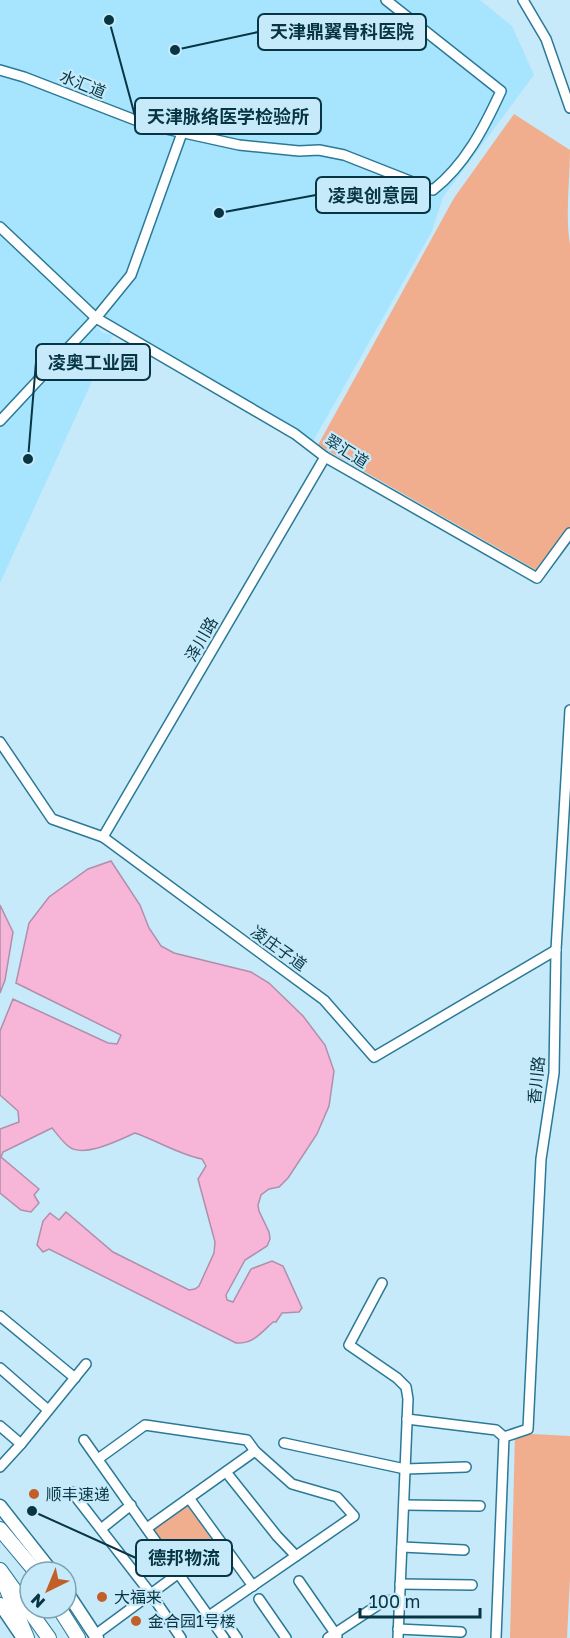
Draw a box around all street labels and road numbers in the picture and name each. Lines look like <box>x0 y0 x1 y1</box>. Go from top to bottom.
street label: 水汇道 <box>57 66 109 102</box>
street label: 翠汇道 <box>321 430 373 472</box>
street label: 泽川路 <box>180 613 222 665</box>
street label: 凌庄子道 <box>247 921 311 975</box>
street label: 香川路 <box>524 1055 548 1105</box>

